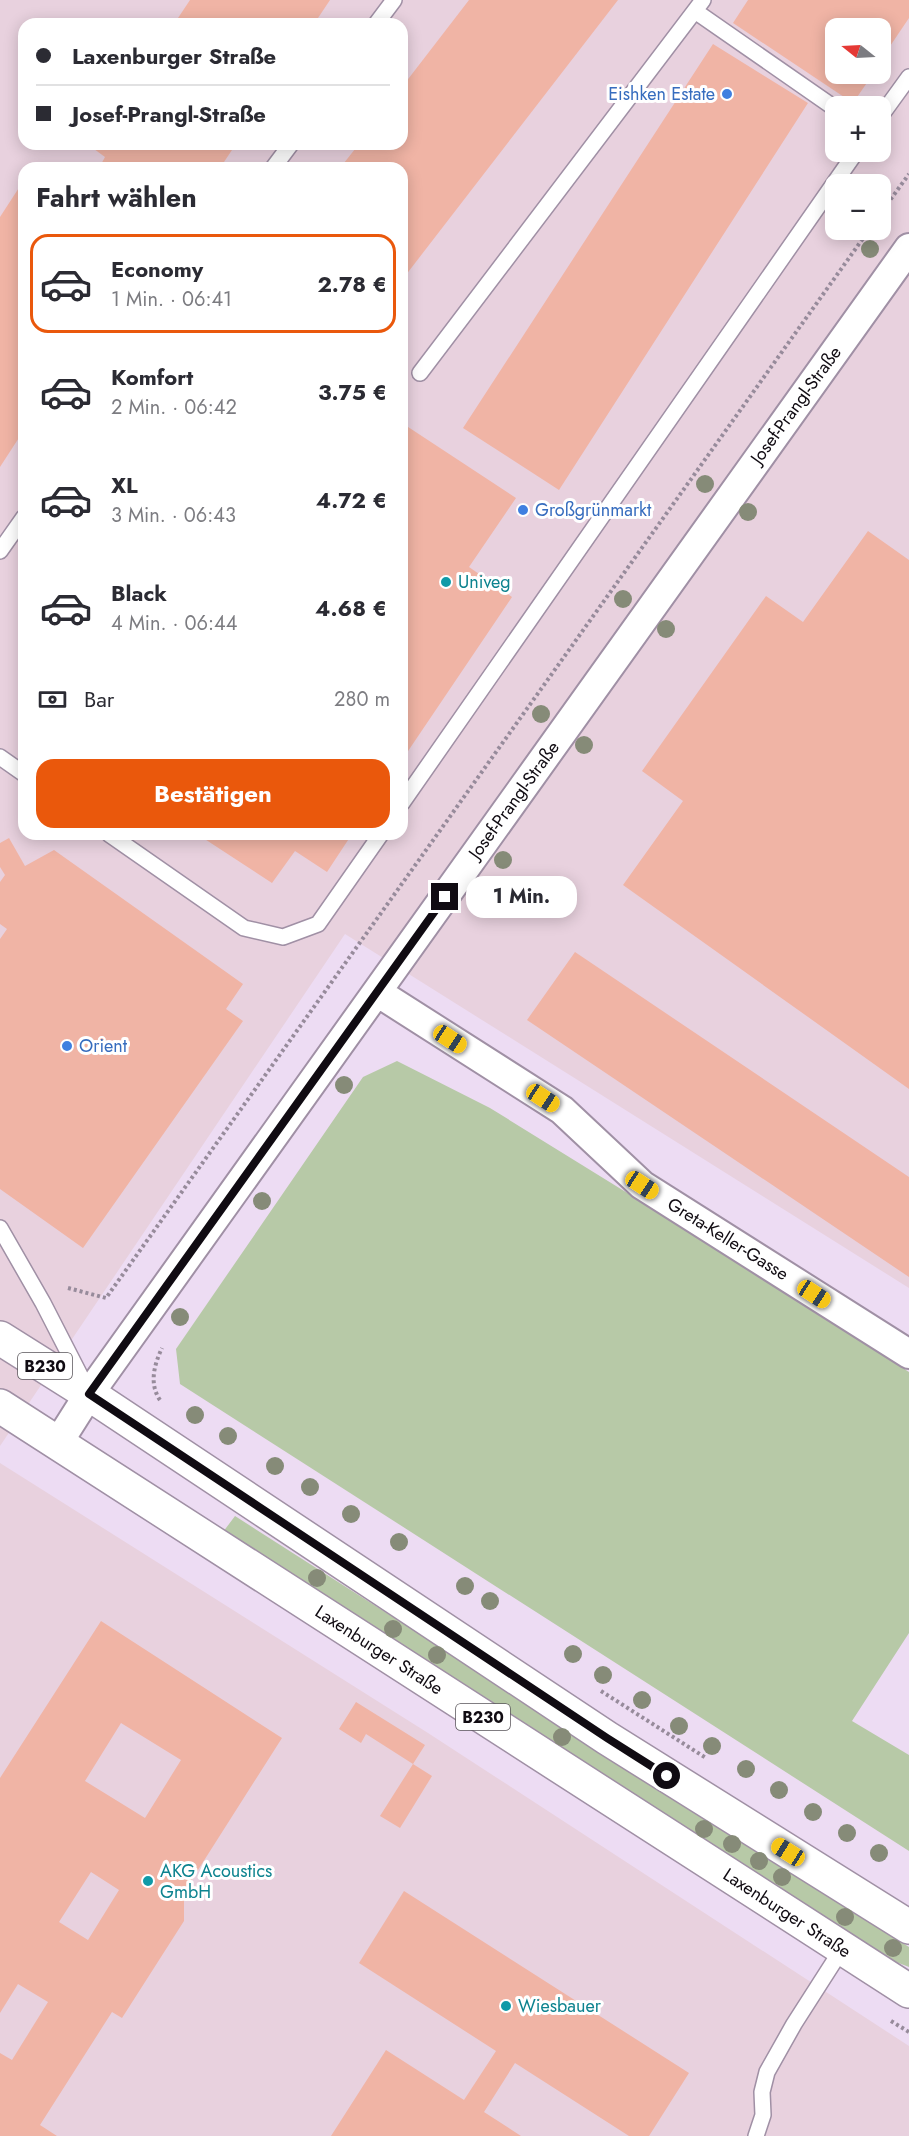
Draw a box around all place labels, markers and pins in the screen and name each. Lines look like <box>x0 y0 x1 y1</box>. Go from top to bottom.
place label: Eishken Estate <box>608 81 715 107</box>
marker: Eishken Estate <box>720 87 734 101</box>
place label: Großgrünmarkt <box>535 497 652 523</box>
marker: Großgrünmarkt <box>516 503 530 517</box>
place label: Univeg <box>458 569 511 595</box>
marker: Univeg <box>439 575 453 589</box>
place label: Orient <box>79 1033 128 1059</box>
marker: Orient <box>60 1039 74 1053</box>
place label: AKG Acoustics GmbH <box>160 1858 272 1905</box>
marker: AKG Acoustics GmbH <box>141 1874 155 1888</box>
place label: Wiesbauer <box>518 1993 602 2019</box>
marker: Wiesbauer <box>499 1999 513 2013</box>

